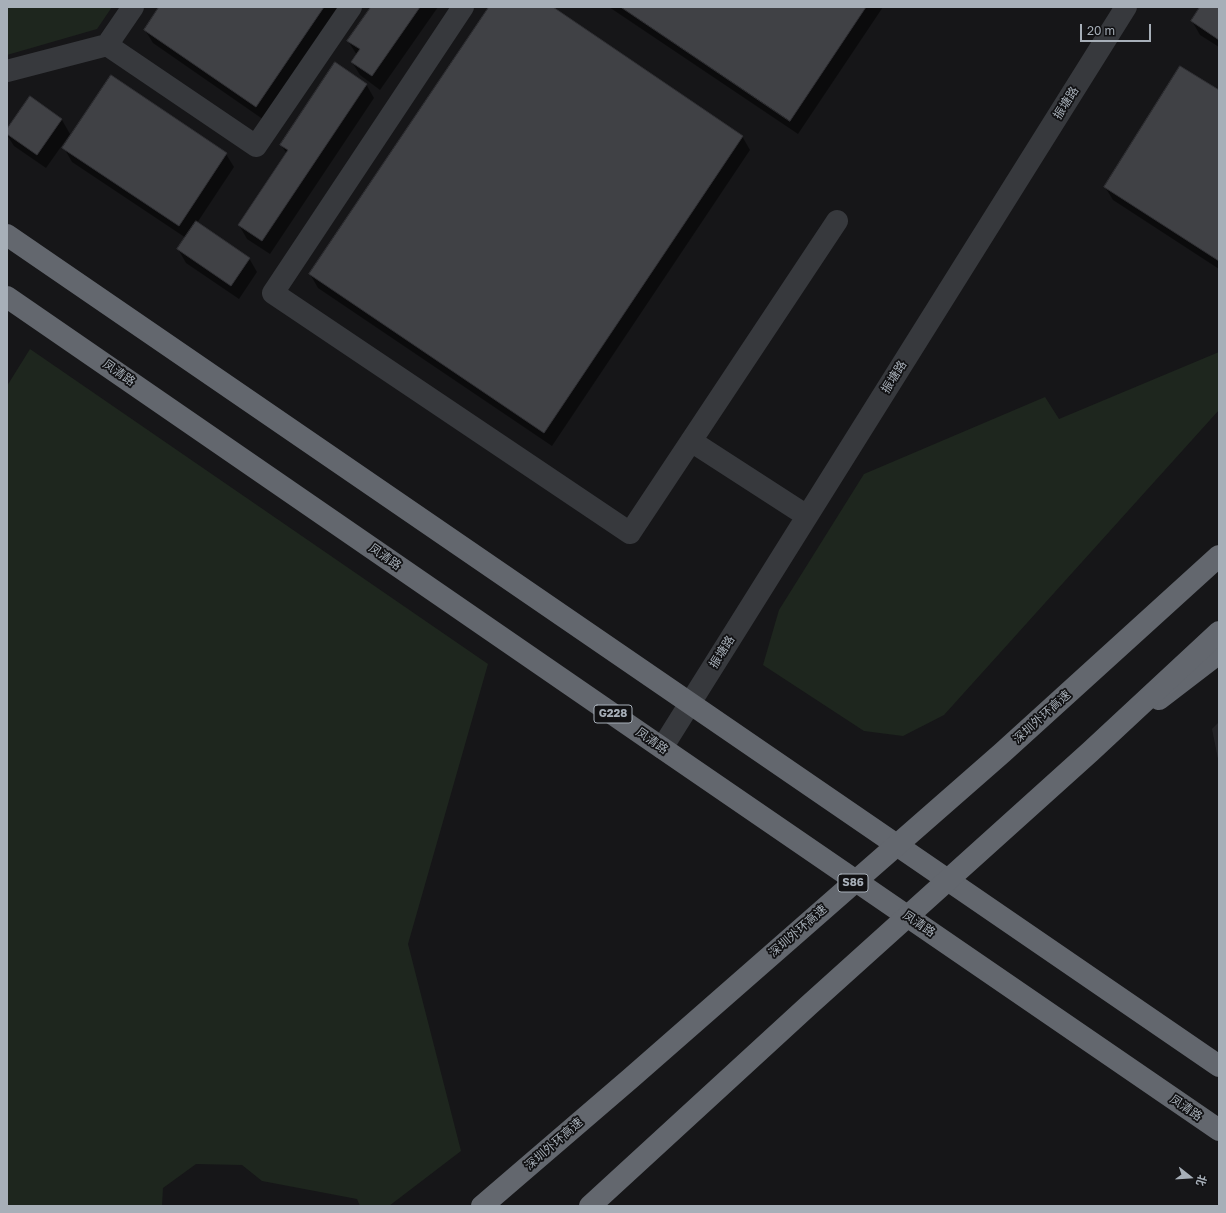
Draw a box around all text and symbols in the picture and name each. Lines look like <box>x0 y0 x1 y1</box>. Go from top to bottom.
scale bar <box>1082 16 1153 42</box>
text: 20 m <box>1087 23 1115 38</box>
street label: 振塘路 <box>1050 84 1082 122</box>
street label: 凤清路 <box>100 357 138 389</box>
street label: 振塘路 <box>878 358 910 396</box>
street label: 凤清路 <box>366 541 404 573</box>
street label: 振塘路 <box>706 633 738 671</box>
street label: 深圳外环高速 <box>1010 688 1074 746</box>
road number: G228 <box>594 705 632 723</box>
street label: 凤清路 <box>633 725 671 757</box>
road number: S86 <box>838 874 868 892</box>
street label: 深圳外环高速 <box>766 902 830 960</box>
street label: 凤清路 <box>900 908 938 940</box>
street label: 凤清路 <box>1167 1092 1205 1124</box>
street label: 深圳外环高速 <box>522 1115 586 1173</box>
north arrow <box>1170 1157 1210 1197</box>
text: 北 <box>1194 1173 1210 1188</box>

